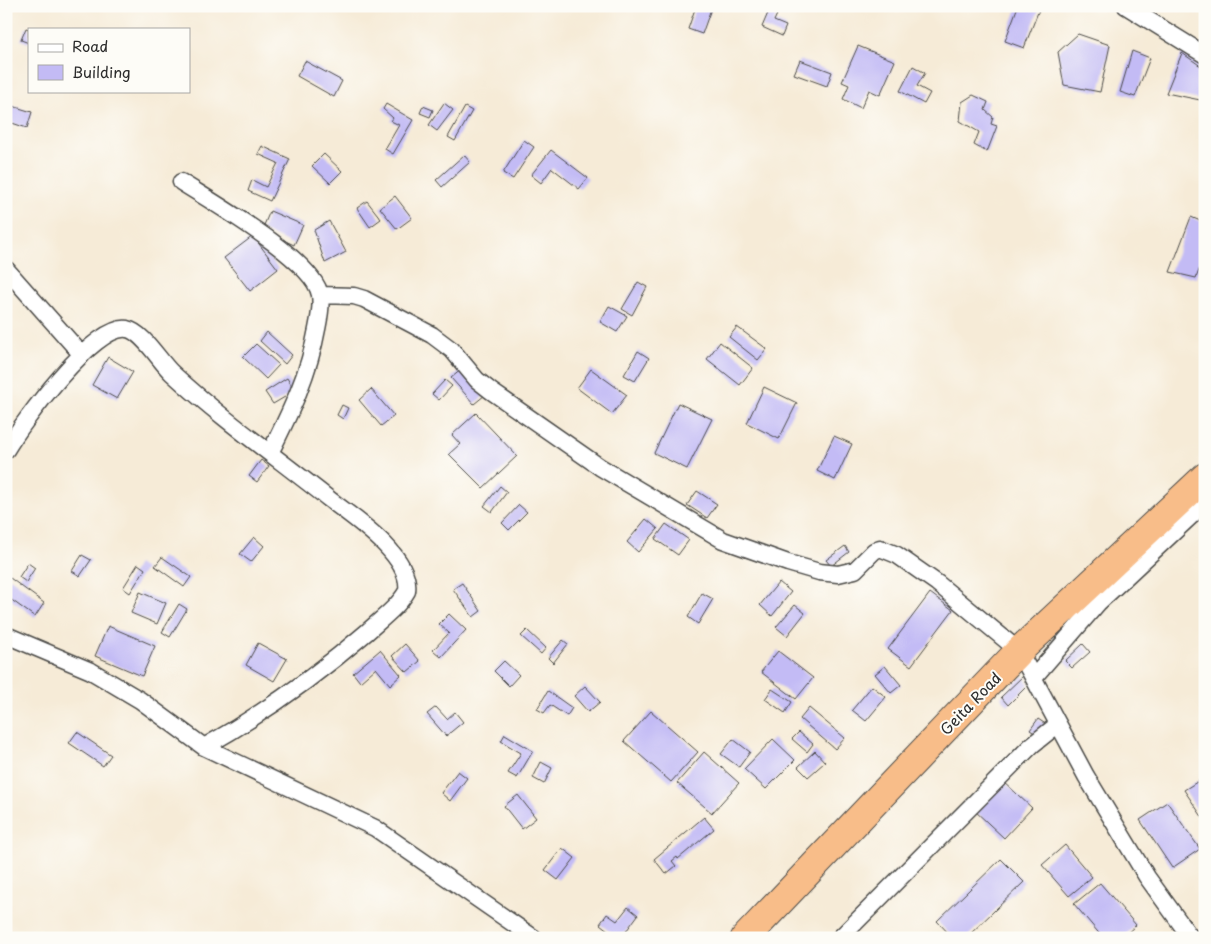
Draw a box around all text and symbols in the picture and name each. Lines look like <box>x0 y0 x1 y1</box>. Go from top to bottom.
legend <box>28 28 190 92</box>
text: Road <box>72 34 108 57</box>
text: Building <box>72 60 131 83</box>
street label: Geita Road <box>934 666 1006 740</box>

